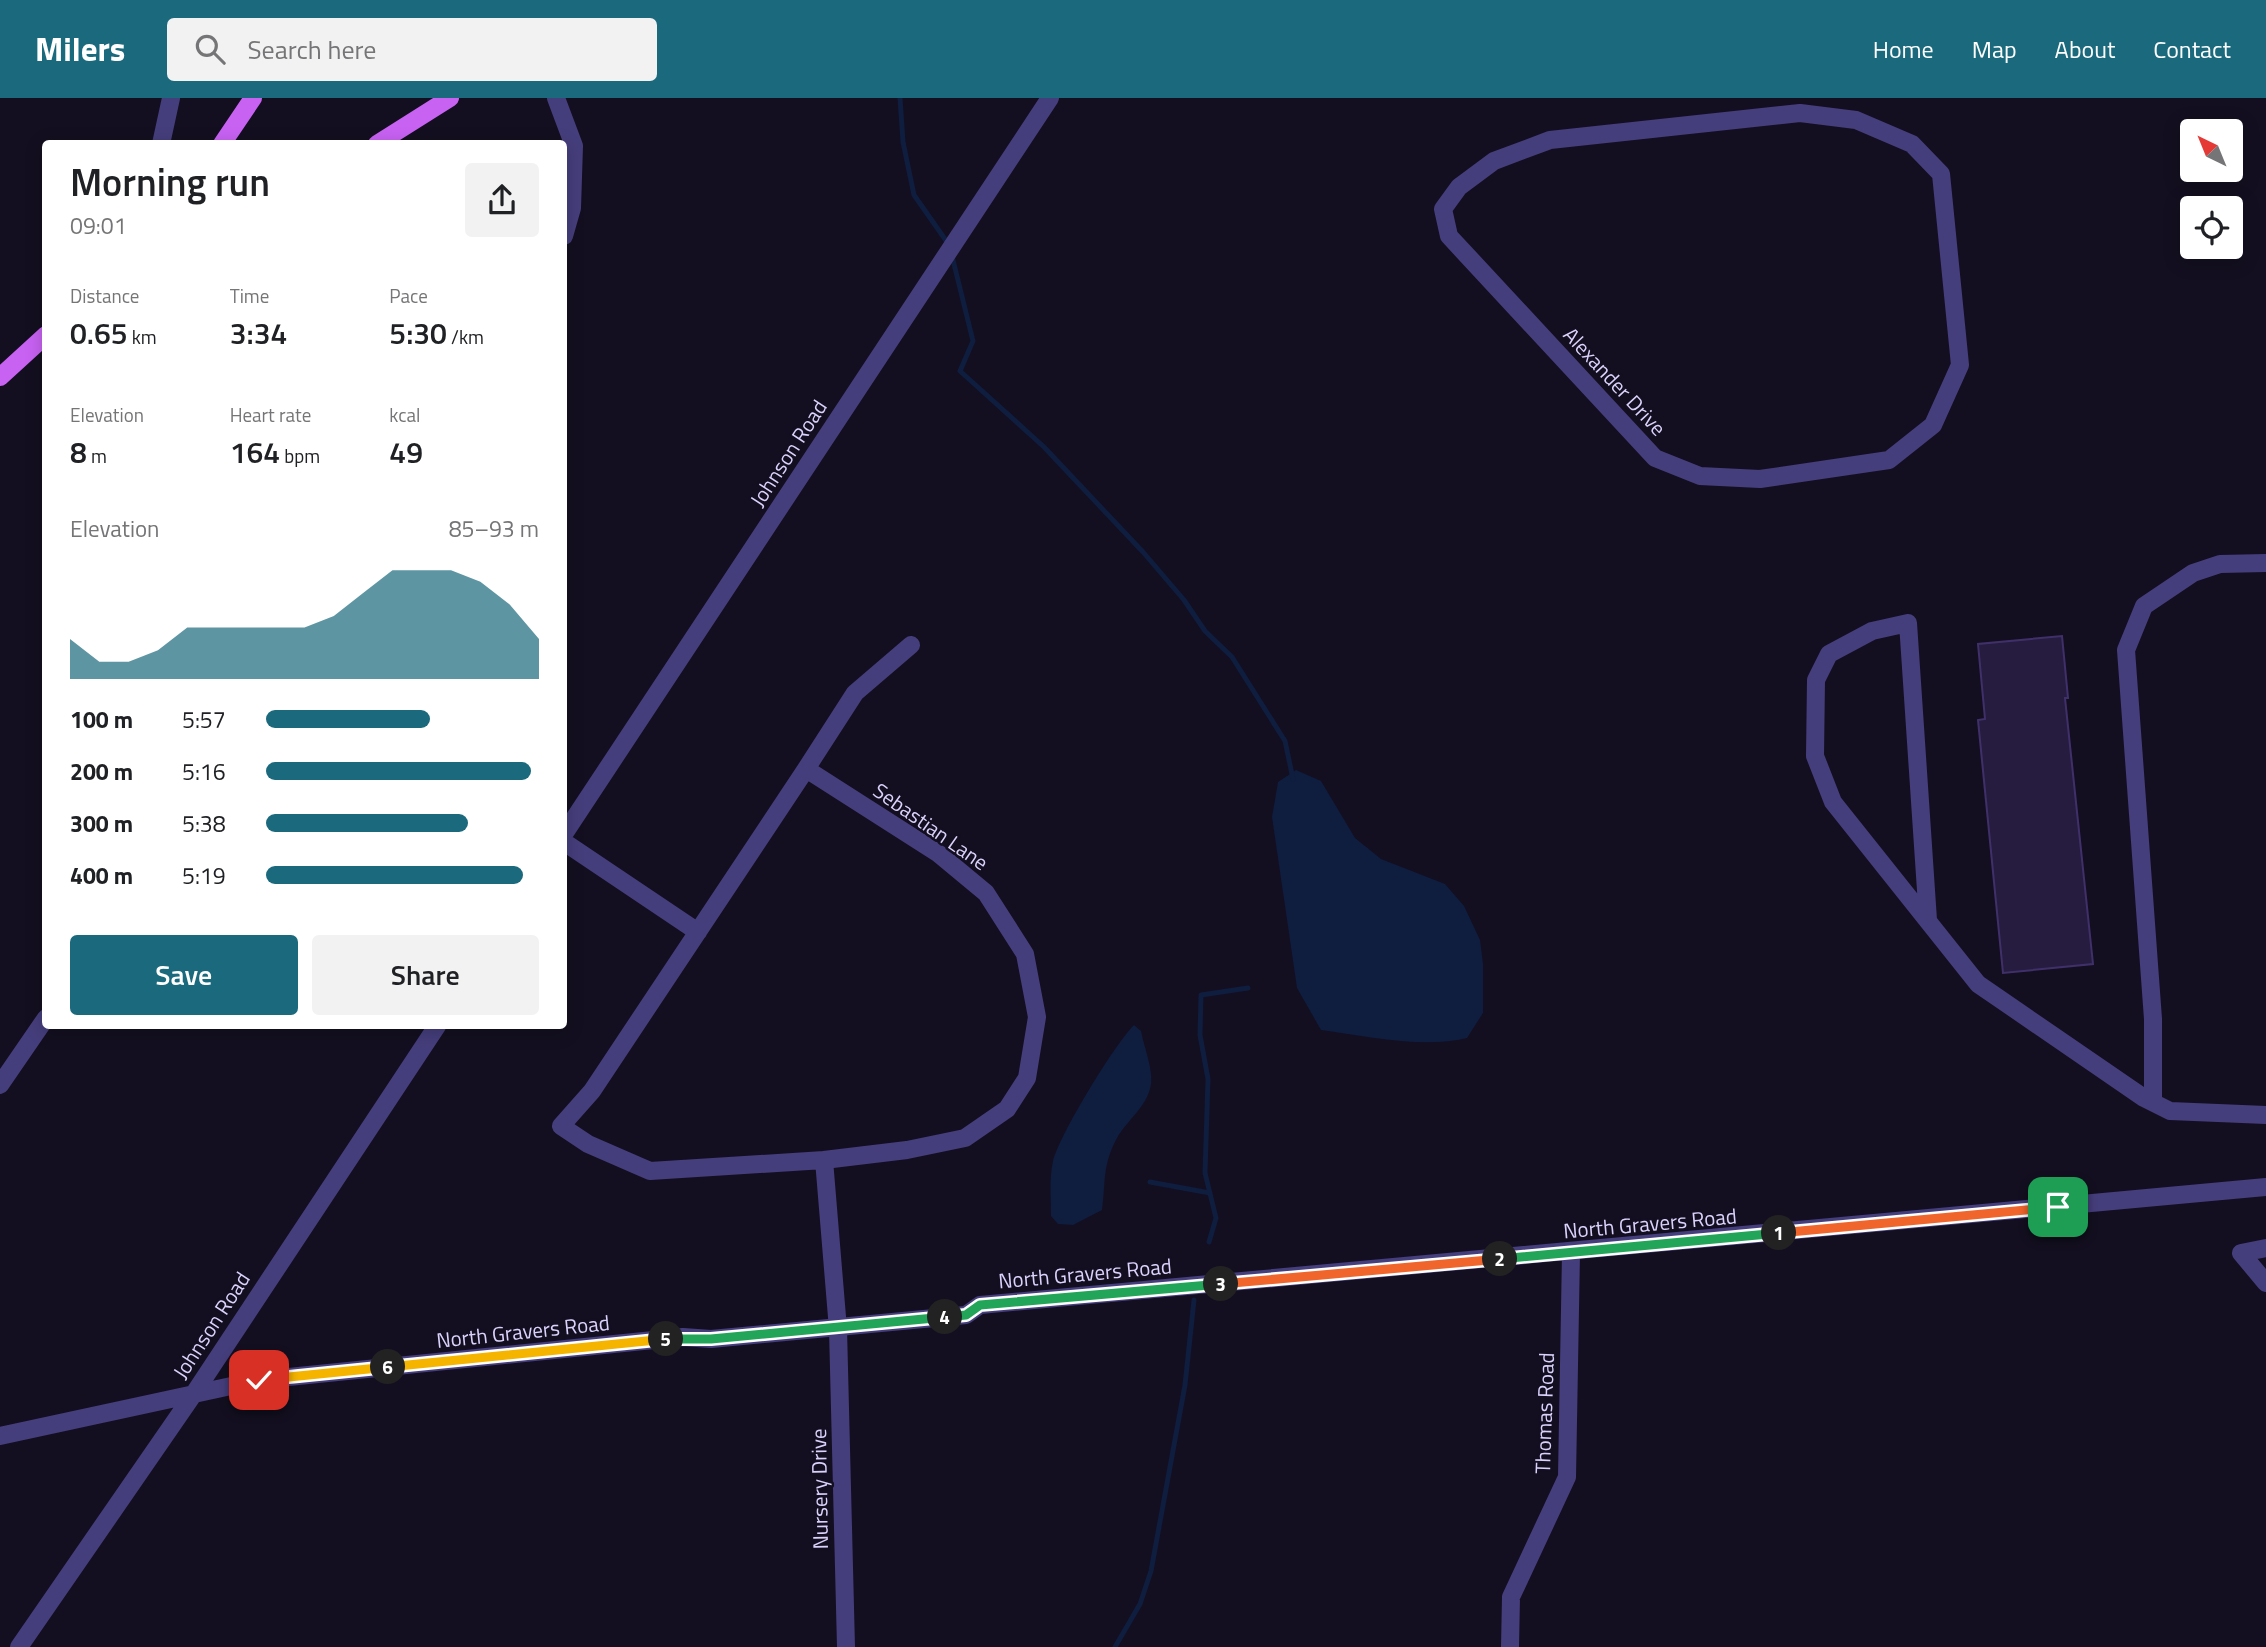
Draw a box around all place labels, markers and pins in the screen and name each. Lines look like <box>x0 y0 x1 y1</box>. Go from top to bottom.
pin <box>2028 1177 2088 1237</box>
pin: 1 <box>1762 1216 1796 1250</box>
pin: 2 <box>1482 1242 1518 1276</box>
pin: 3 <box>1204 1266 1238 1302</box>
pin: 4 <box>928 1300 962 1334</box>
pin: 5 <box>648 1322 684 1356</box>
pin <box>229 1350 289 1410</box>
pin: 6 <box>370 1350 406 1384</box>

